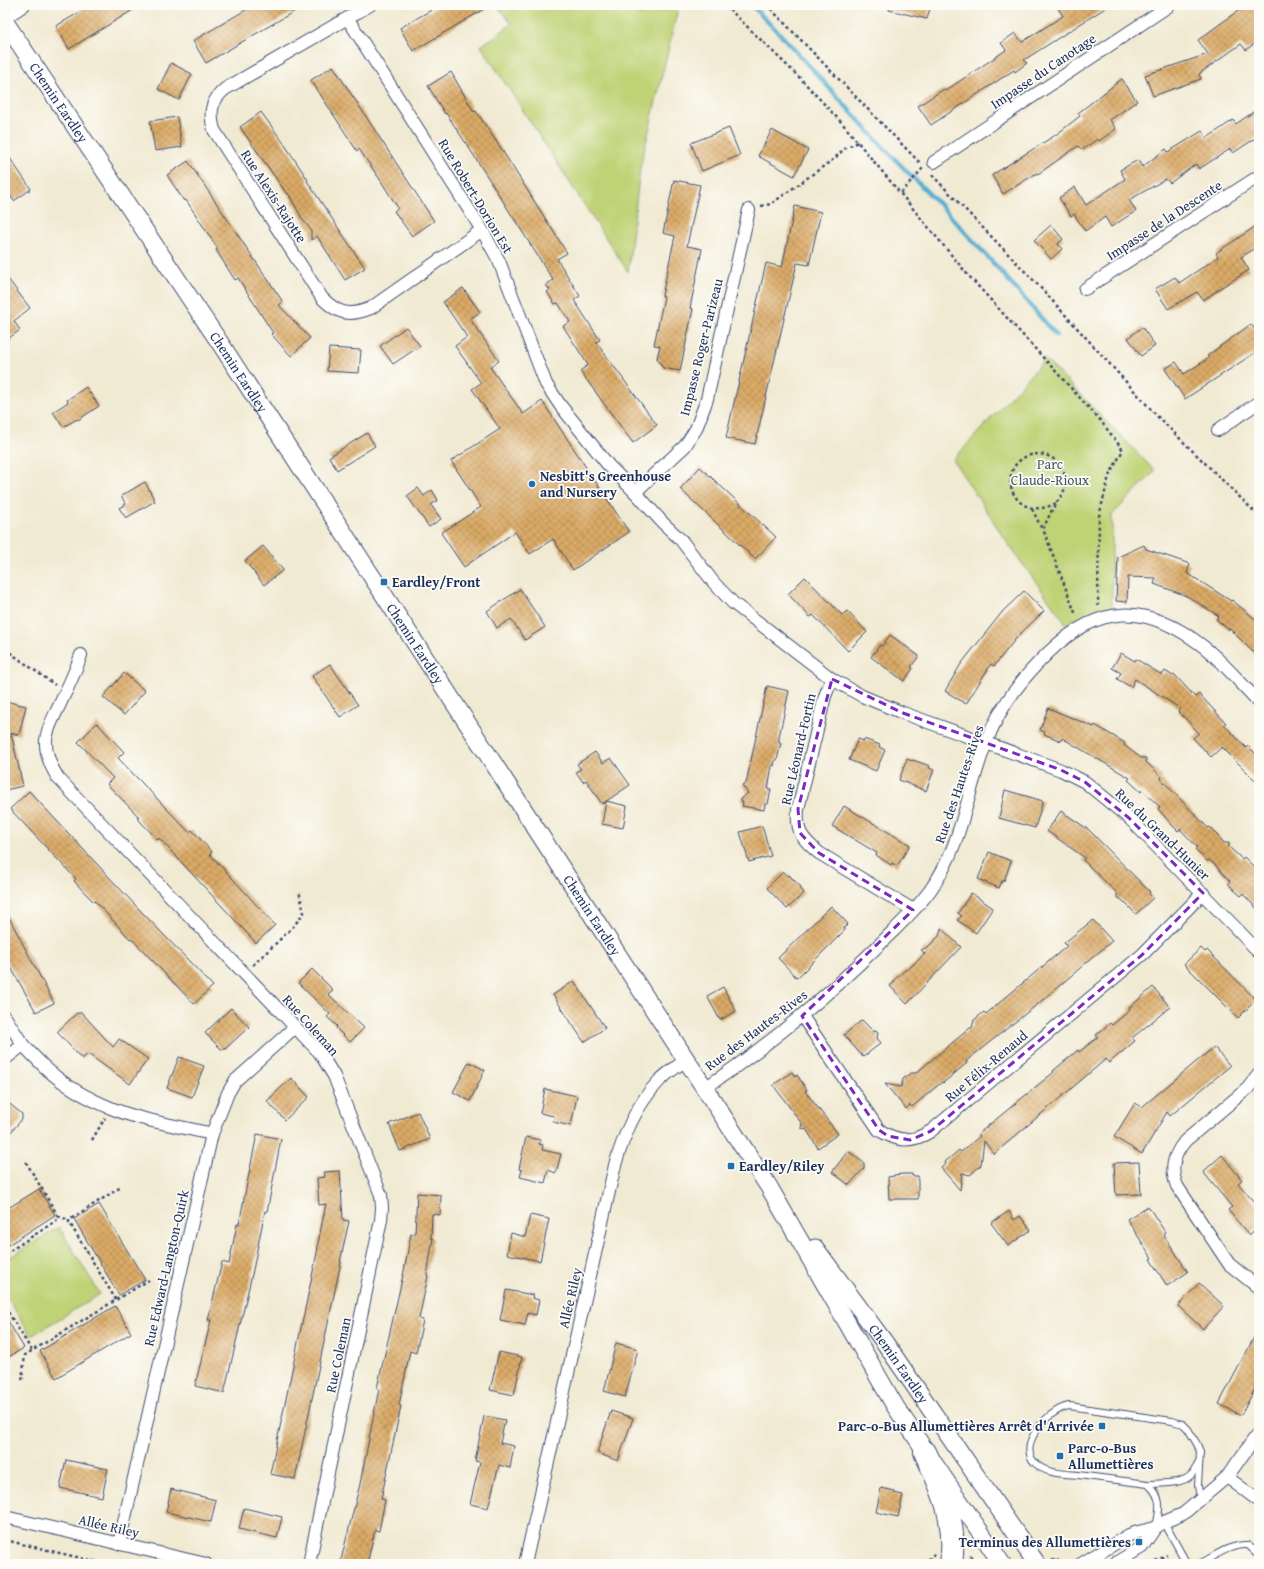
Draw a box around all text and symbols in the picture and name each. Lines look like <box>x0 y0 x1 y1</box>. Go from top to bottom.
street label: Impasse du Canotage <box>986 28 1100 114</box>
street label: Chemin Eardley <box>25 58 93 147</box>
street label: Rue Robert-Dorion Est <box>434 135 518 257</box>
street label: Rue Alexis-Rajotte <box>236 145 312 247</box>
street label: Impasse de la Descente <box>1102 175 1226 265</box>
street label: Impasse Roger-Parizeau <box>674 276 728 418</box>
street label: Chemin Eardley <box>205 328 273 416</box>
park label: Parc Claude-Rioux <box>1011 454 1090 490</box>
place label: Nesbitt's Greenhouse and Nursery <box>540 466 671 502</box>
marker: Nesbitt's Greenhouse and Nursery <box>527 479 537 489</box>
place label: Eardley/Front <box>392 572 481 592</box>
marker: Eardley/Front <box>379 577 389 587</box>
street label: Chemin Eardley <box>382 599 449 688</box>
street label: Rue Léonard-Fortin <box>775 691 821 807</box>
street label: Rue des Hautes-Rives <box>929 722 989 846</box>
street label: Rue du Grand-Hunier <box>1111 783 1215 885</box>
street label: Chemin Eardley <box>559 871 626 960</box>
street label: Rue des Hautes-Rives <box>700 985 812 1075</box>
street label: Rue Coleman <box>278 990 344 1060</box>
street label: Rue Félix-Renaud <box>940 1025 1032 1107</box>
place label: Eardley/Riley <box>739 1156 825 1176</box>
marker: Eardley/Riley <box>726 1161 736 1171</box>
street label: Rue Edward-Langton-Quirk <box>138 1187 194 1348</box>
street label: Allée Riley <box>553 1266 587 1330</box>
street label: Rue Coleman <box>320 1315 356 1394</box>
street label: Chemin Eardley <box>864 1320 934 1407</box>
place label: Parc-o-Bus Allumettières Arrêt d'Arrivée <box>838 1416 1094 1436</box>
marker: Parc-o-Bus Allumettières Arrêt d'Arrivée <box>1097 1421 1107 1431</box>
place label: Parc-o-Bus Allumettières <box>1068 1438 1153 1474</box>
marker: Parc-o-Bus Allumettières <box>1055 1451 1065 1461</box>
street label: Allée Riley <box>77 1509 141 1543</box>
place label: Terminus des Allumettières <box>959 1532 1131 1552</box>
marker: Terminus des Allumettières <box>1134 1537 1144 1547</box>

